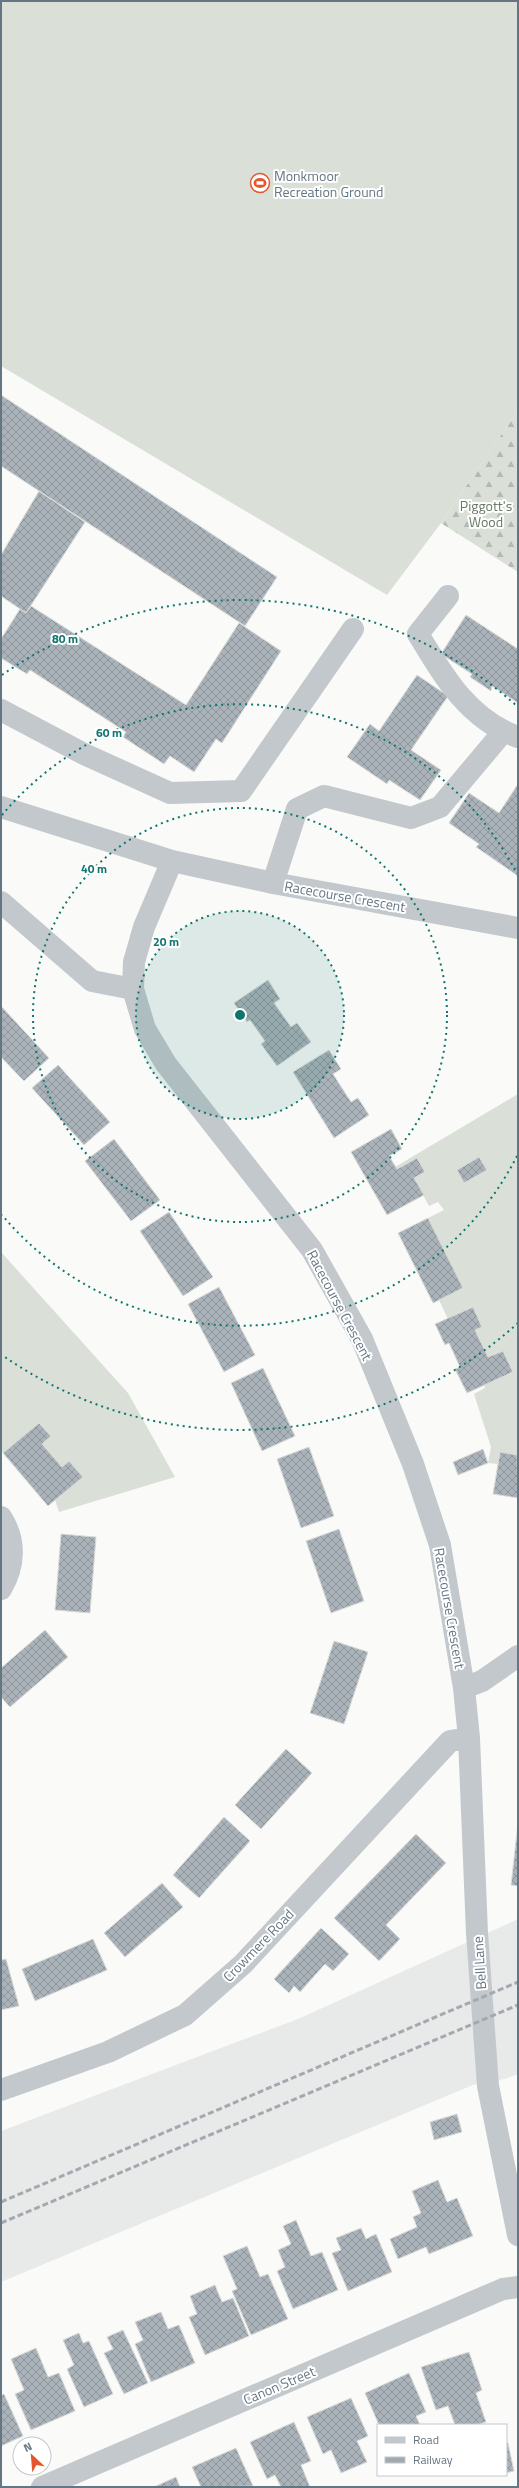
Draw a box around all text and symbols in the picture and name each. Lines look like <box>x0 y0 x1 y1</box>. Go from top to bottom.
place label: Monkmoor Recreation Ground <box>274 165 384 202</box>
sports icon: Monkmoor Recreation Ground <box>249 172 271 194</box>
park label: Piggott's Wood <box>460 495 512 532</box>
text: 80 m <box>52 629 78 648</box>
text: 60 m <box>96 723 122 742</box>
text: 40 m <box>81 859 107 878</box>
street label: Racecourse Crescent <box>283 875 407 917</box>
text: 20 m <box>153 932 179 951</box>
centre of rings <box>233 1008 247 1022</box>
street label: Racecourse Crescent <box>302 1246 378 1364</box>
street label: Racecourse Crescent <box>429 1546 471 1670</box>
street label: Crowmere Road <box>218 1904 298 1986</box>
street label: Bell Lane <box>467 1936 491 1990</box>
street label: Canon Street <box>240 2360 318 2410</box>
legend <box>377 2424 507 2476</box>
text: Road <box>413 2430 439 2449</box>
north arrow <box>12 2436 52 2476</box>
text: N <box>21 2438 35 2456</box>
text: Railway <box>413 2450 453 2469</box>

